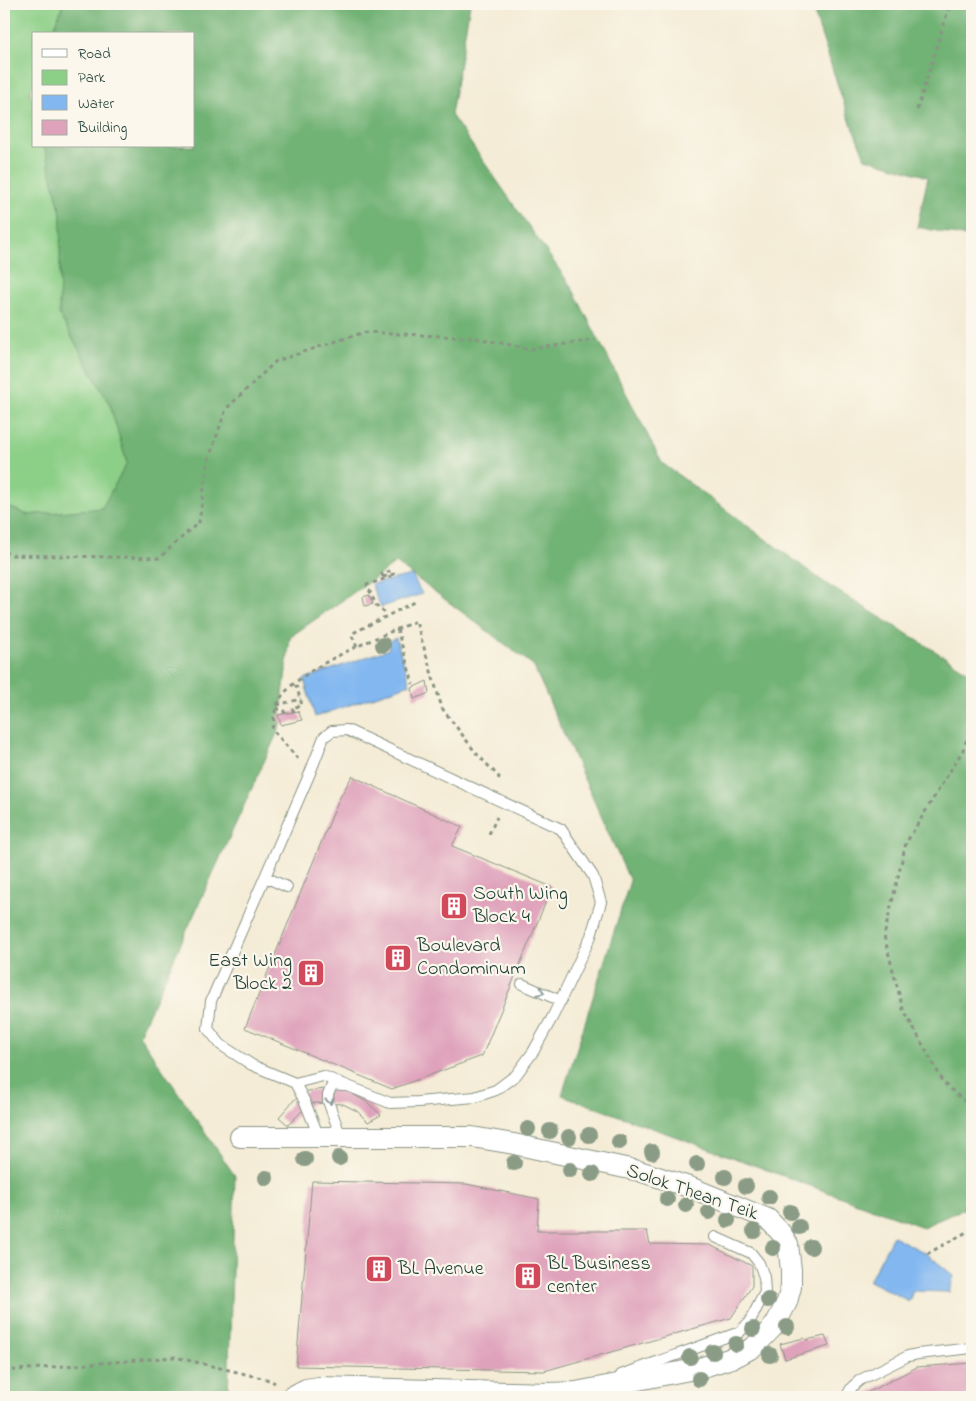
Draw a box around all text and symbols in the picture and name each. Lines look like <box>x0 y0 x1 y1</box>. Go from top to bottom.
legend <box>32 32 195 148</box>
text: Road <box>78 43 111 65</box>
text: Park <box>78 67 106 89</box>
text: Water <box>78 93 114 115</box>
text: Building <box>77 117 127 140</box>
place label: South Wing Block 4 <box>472 880 568 932</box>
building icon: South Wing Block 4 <box>439 891 469 921</box>
place label: Boulevard Condominum <box>416 932 526 984</box>
building icon: Boulevard Condominum <box>383 943 413 973</box>
place label: East Wing Block 2 <box>208 947 292 999</box>
building icon: East Wing Block 2 <box>296 958 326 988</box>
one-way arrow <box>536 986 545 997</box>
one-way arrow <box>324 1097 335 1106</box>
street label: Solok Thean Teik <box>622 1157 762 1229</box>
place label: BL Business center <box>546 1250 651 1302</box>
building icon: BL Avenue <box>364 1254 394 1284</box>
place label: BL Avenue <box>397 1255 484 1284</box>
building icon: BL Business center <box>513 1261 543 1291</box>

